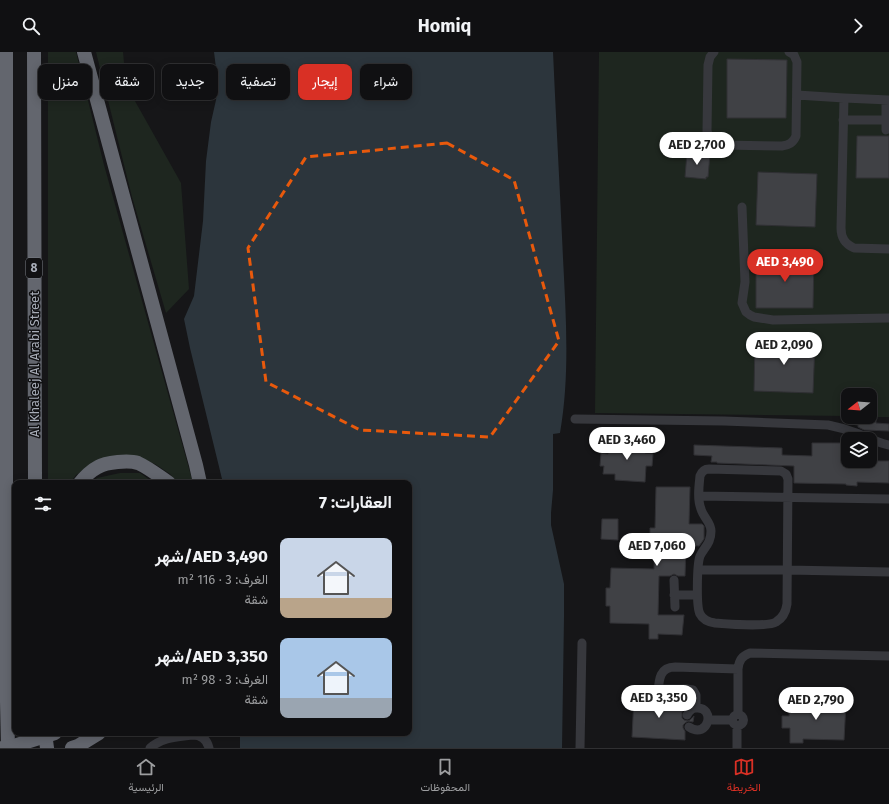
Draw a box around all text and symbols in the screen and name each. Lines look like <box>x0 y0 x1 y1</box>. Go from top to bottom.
icon: search <box>20 15 42 37</box>
text: Homiq <box>418 15 471 37</box>
icon: forward <box>847 15 869 37</box>
chip: منزل <box>38 64 92 100</box>
chip: شقة <box>100 64 154 100</box>
chip: جديد <box>162 64 218 100</box>
chip: تصفية <box>226 64 290 100</box>
chip: إيجار <box>298 64 352 100</box>
chip: شراء <box>360 64 412 100</box>
pin: AED 2,700 <box>651 132 743 166</box>
text: AED 2,700 <box>668 137 726 152</box>
pin: AED 3,490 <box>739 249 831 283</box>
text: AED 3,490 <box>756 254 814 269</box>
road number: 8 <box>26 258 42 278</box>
street label: Al Khaleej Al Arabi Street <box>27 291 42 437</box>
pin: AED 2,090 <box>738 332 830 366</box>
text: AED 2,090 <box>755 337 813 352</box>
north arrow <box>841 388 877 424</box>
map controls <box>841 388 877 468</box>
pin: AED 3,460 <box>581 427 673 461</box>
text: AED 3,460 <box>598 432 656 447</box>
button: layers <box>841 432 877 468</box>
text: العقارات: 7 <box>319 492 392 513</box>
icon: filters <box>32 493 54 515</box>
pin: AED 7,060 <box>611 533 703 567</box>
text: AED 7,060 <box>628 538 686 553</box>
text: AED 3,490/شهر <box>155 546 268 567</box>
icon: home <box>312 554 360 602</box>
text: الغرف: 3 · 116 m² <box>178 572 268 587</box>
text: شقة <box>245 592 268 607</box>
text: AED 3,350/شهر <box>155 646 268 667</box>
icon: home <box>312 654 360 702</box>
text: الغرف: 3 · 98 m² <box>182 672 268 687</box>
pin: AED 3,350 <box>613 685 705 719</box>
pin: AED 2,790 <box>770 687 862 721</box>
text: AED 3,350 <box>630 690 688 705</box>
text: شقة <box>245 692 268 707</box>
text: AED 2,790 <box>788 692 844 707</box>
tab: الرئيسية <box>128 756 164 797</box>
tab: المحفوظات <box>421 756 470 797</box>
tab: الخريطة <box>727 756 761 797</box>

